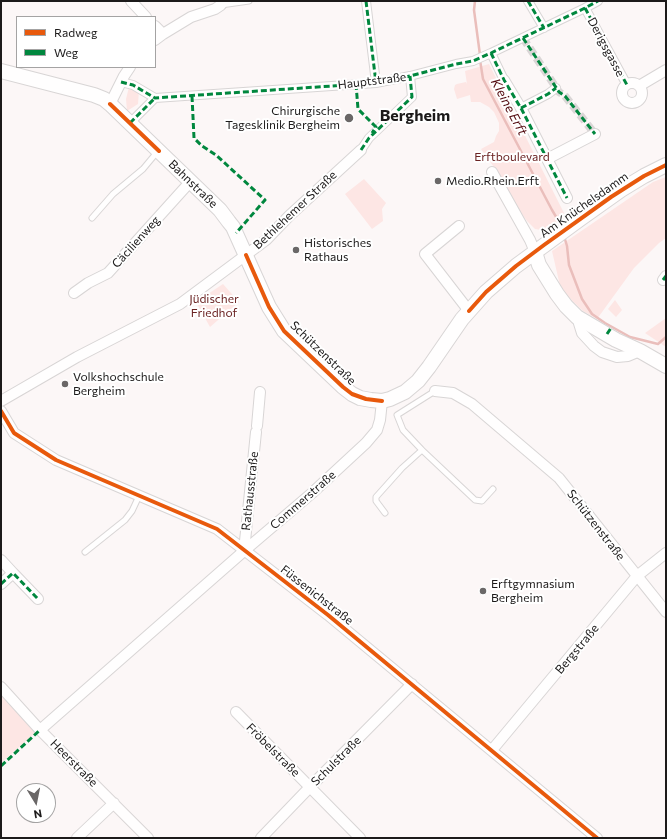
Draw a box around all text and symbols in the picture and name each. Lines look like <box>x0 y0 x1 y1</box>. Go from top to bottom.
street label: Derigsgasse <box>584 15 628 79</box>
legend <box>16 16 156 68</box>
text: Radweg <box>54 25 97 39</box>
text: Weg <box>54 45 78 59</box>
street label: Hauptstraße <box>337 70 407 92</box>
water label: Kleine Erft <box>487 76 531 138</box>
place label: Chirurgische Tagesklinik Bergheim <box>225 104 340 132</box>
district label: Bergheim <box>380 106 450 126</box>
marker: Chirurgische Tagesklinik Bergheim <box>343 112 355 124</box>
park label: Erftboulevard <box>474 150 550 164</box>
street label: Bahnstraße <box>165 157 221 211</box>
street label: Bethlehemer Straße <box>250 168 340 252</box>
street label: Am Knüchelsdamm <box>537 169 631 241</box>
place label: Medio.Rhein.Erft <box>446 174 539 188</box>
marker: Medio.Rhein.Erft <box>433 176 443 186</box>
street label: Cäcilienweg <box>109 213 163 271</box>
place label: Historisches Rathaus <box>304 236 371 264</box>
marker: Historisches Rathaus <box>291 245 301 255</box>
park label: Jüdischer Friedhof <box>189 292 239 320</box>
street label: Schützenstraße <box>287 318 359 388</box>
place label: Volkshochschule Bergheim <box>73 370 164 398</box>
marker: Volkshochschule Bergheim <box>60 379 70 389</box>
street label: Rathausstraße <box>239 451 261 531</box>
street label: Commerstraße <box>267 468 339 532</box>
street label: Schützenstraße <box>564 487 628 563</box>
street label: Füssenichstraße <box>278 562 356 628</box>
place label: Erftgymnasium Bergheim <box>491 577 575 605</box>
marker: Erftgymnasium Bergheim <box>478 586 488 596</box>
street label: Bergstraße <box>552 621 602 677</box>
street label: Fröbelstraße <box>243 720 303 780</box>
street label: Schulstraße <box>308 733 364 789</box>
street label: Heerstraße <box>47 736 101 790</box>
north arrow <box>16 783 56 823</box>
text: N <box>33 807 43 821</box>

